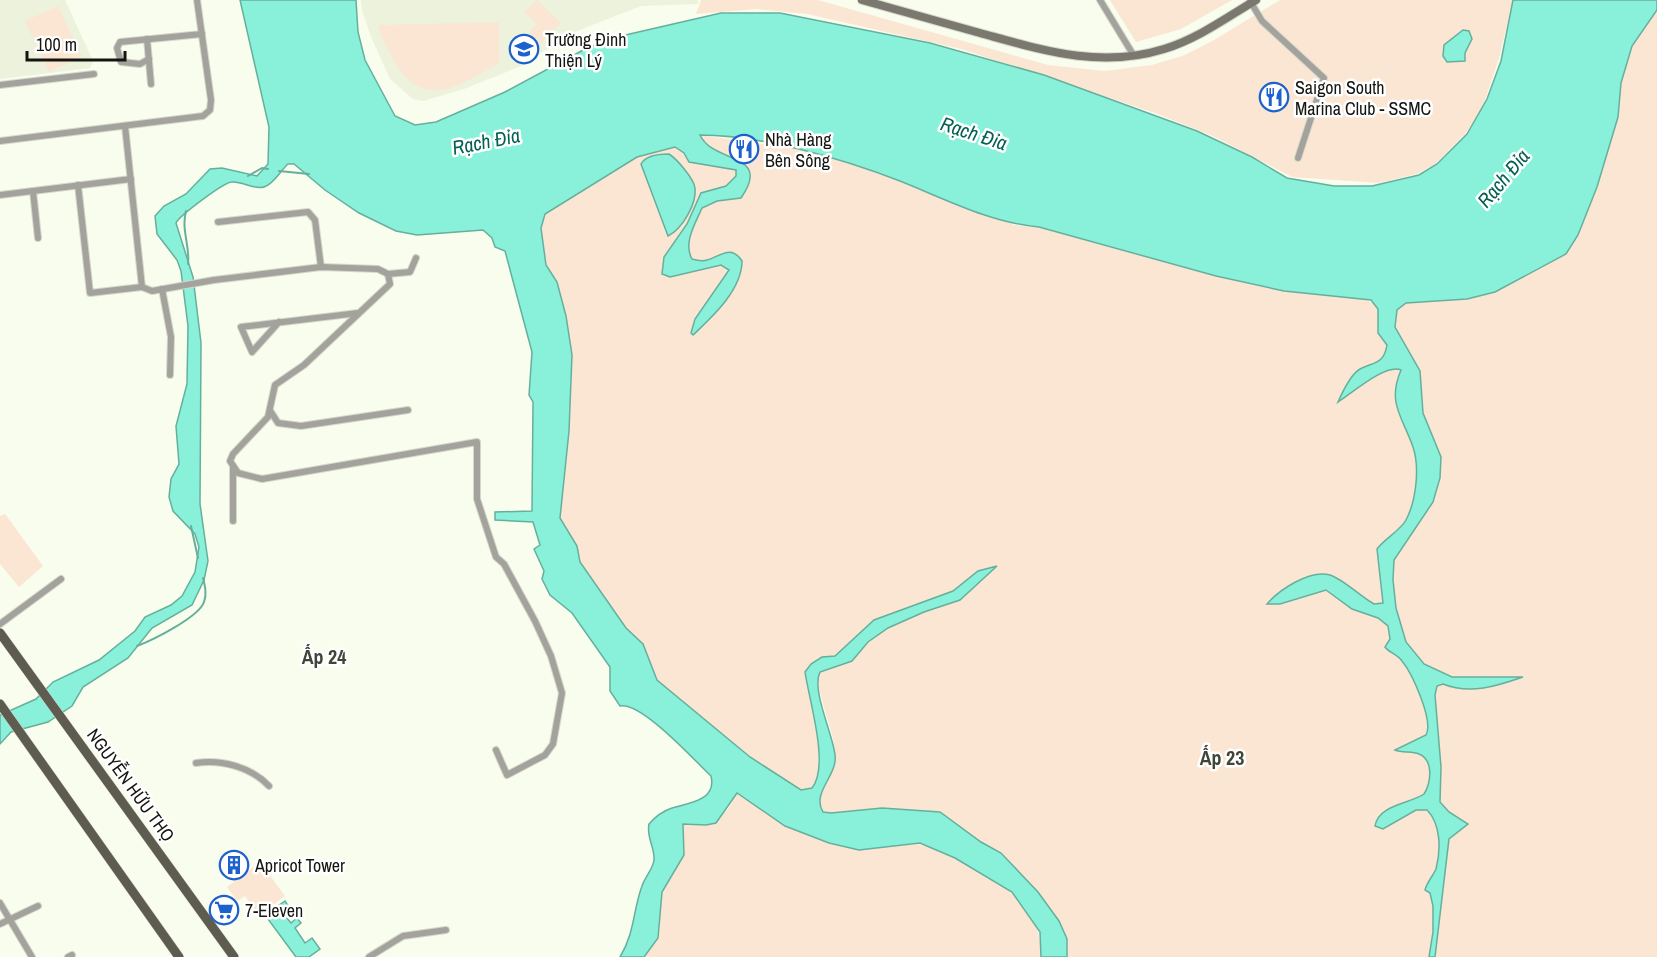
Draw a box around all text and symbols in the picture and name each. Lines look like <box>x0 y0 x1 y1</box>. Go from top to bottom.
scale bar <box>27 24 124 62</box>
place label: Trường Đinh Thiện Lý <box>545 27 627 73</box>
text: 100 m <box>36 32 77 57</box>
school or university icon: Trường Đinh Thiện Lý <box>508 33 540 65</box>
place label: Saigon South Marina Club - SSMC <box>1295 75 1431 121</box>
restaurant icon: Saigon South Marina Club - SSMC <box>1258 81 1290 113</box>
water label: Rạch Đỉa <box>937 110 1011 156</box>
water label: Rạch Đỉa <box>450 121 522 161</box>
place label: Nhà Hàng Bên Sông <box>765 127 832 173</box>
restaurant icon: Nhà Hàng Bên Sông <box>728 133 760 165</box>
water label: Rạch Đỉa <box>1471 143 1535 213</box>
district label: Ấp 24 <box>302 643 346 670</box>
street label: NGUYỄN HỮU THỌ <box>81 723 181 847</box>
district label: Ấp 23 <box>1200 744 1244 771</box>
building icon: Apricot Tower <box>218 849 250 881</box>
place label: Apricot Tower <box>254 853 345 878</box>
supermarket icon: 7-Eleven <box>208 894 240 926</box>
place label: 7-Eleven <box>245 898 303 923</box>

